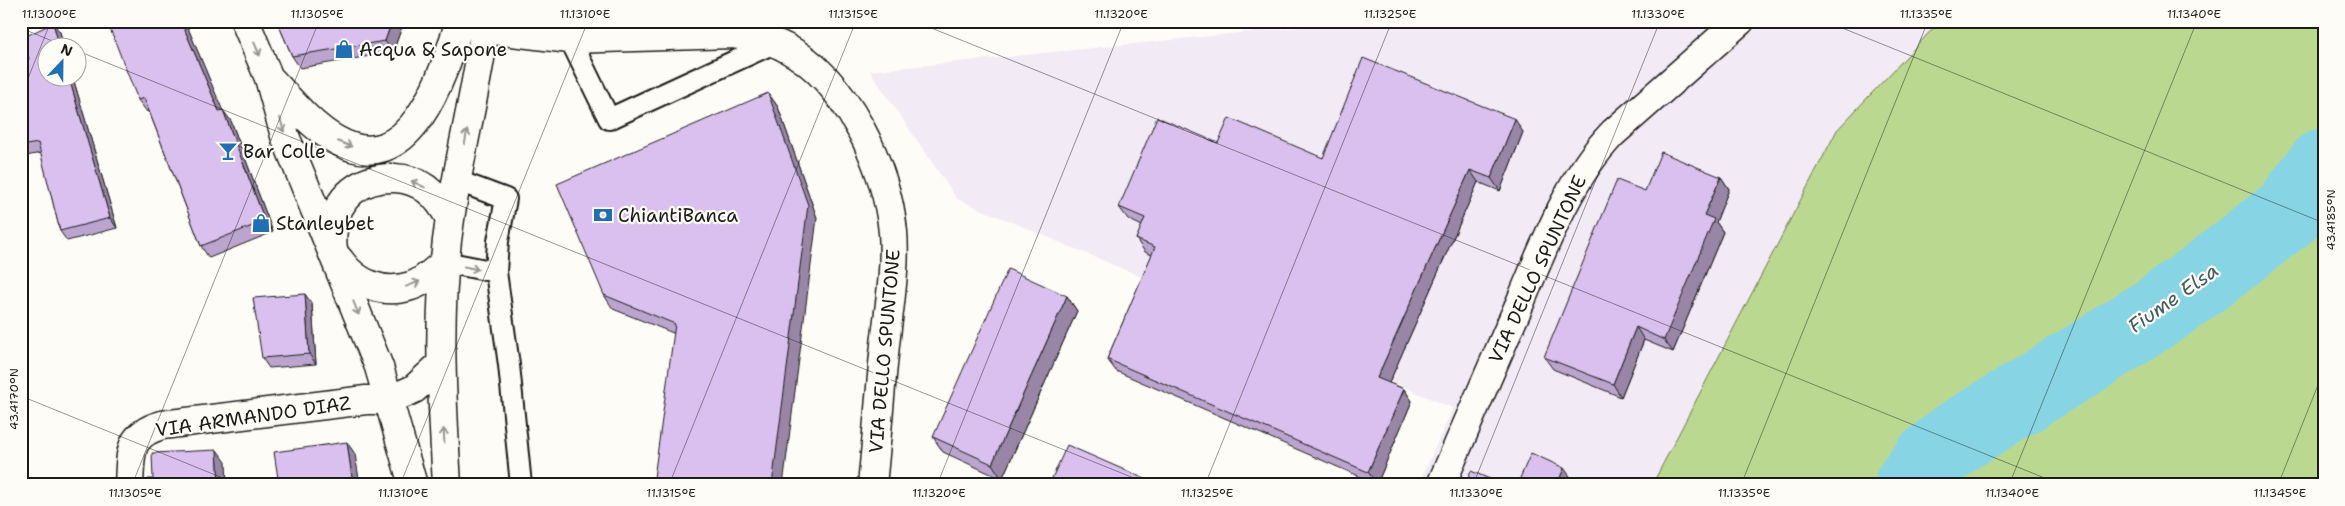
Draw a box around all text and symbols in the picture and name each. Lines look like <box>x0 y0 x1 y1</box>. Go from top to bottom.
text: 11.1300°E <box>22 6 76 22</box>
text: 11.1305°E <box>290 6 344 22</box>
text: 11.1310°E <box>560 6 610 22</box>
text: 11.1315°E <box>828 6 878 22</box>
text: 11.1320°E <box>1094 6 1148 22</box>
text: 11.1325°E <box>1364 6 1416 22</box>
text: 11.1330°E <box>1631 6 1685 22</box>
text: 11.1335°E <box>1900 6 1952 22</box>
text: 11.1340°E <box>2167 6 2221 22</box>
place label: Acqua & Sapone <box>359 37 507 62</box>
north arrow <box>38 38 88 88</box>
shop icon: Acqua & Sapone <box>333 38 355 60</box>
text: N <box>58 40 75 60</box>
one-way arrow <box>254 42 263 57</box>
one-way arrow <box>278 116 287 132</box>
one-way arrow <box>461 129 471 145</box>
place label: Bar Colle <box>243 139 326 164</box>
bar icon: Bar Colle <box>217 140 239 162</box>
one-way arrow <box>336 140 352 149</box>
street label: VIA DELLO SPUNTONE <box>1483 171 1592 367</box>
one-way arrow <box>411 179 426 188</box>
text: 43.4185°N <box>2323 189 2339 251</box>
place label: ChiantiBanca <box>618 203 738 228</box>
bank icon: ChiantiBanca <box>592 204 614 226</box>
place label: Stanleybet <box>276 211 375 236</box>
shop icon: Stanleybet <box>250 212 272 234</box>
street label: VIA DELLO SPUNTONE <box>863 248 906 454</box>
water label: Fiume Elsa <box>2123 257 2223 339</box>
one-way arrow <box>462 264 478 274</box>
one-way arrow <box>405 279 420 288</box>
one-way arrow <box>352 300 361 315</box>
text: 43.4170°N <box>6 368 22 430</box>
street label: VIA ARMANDO DIAZ <box>154 390 352 443</box>
one-way arrow <box>440 428 449 444</box>
text: 11.1305°E <box>108 485 162 501</box>
text: 11.1310°E <box>378 485 428 501</box>
text: 11.1315°E <box>646 485 696 501</box>
text: 11.1320°E <box>912 485 966 501</box>
text: 11.1325°E <box>1181 485 1233 501</box>
text: 11.1330°E <box>1449 485 1503 501</box>
text: 11.1335°E <box>1718 485 1770 501</box>
text: 11.1340°E <box>1985 485 2039 501</box>
text: 11.1345°E <box>2254 485 2306 501</box>

